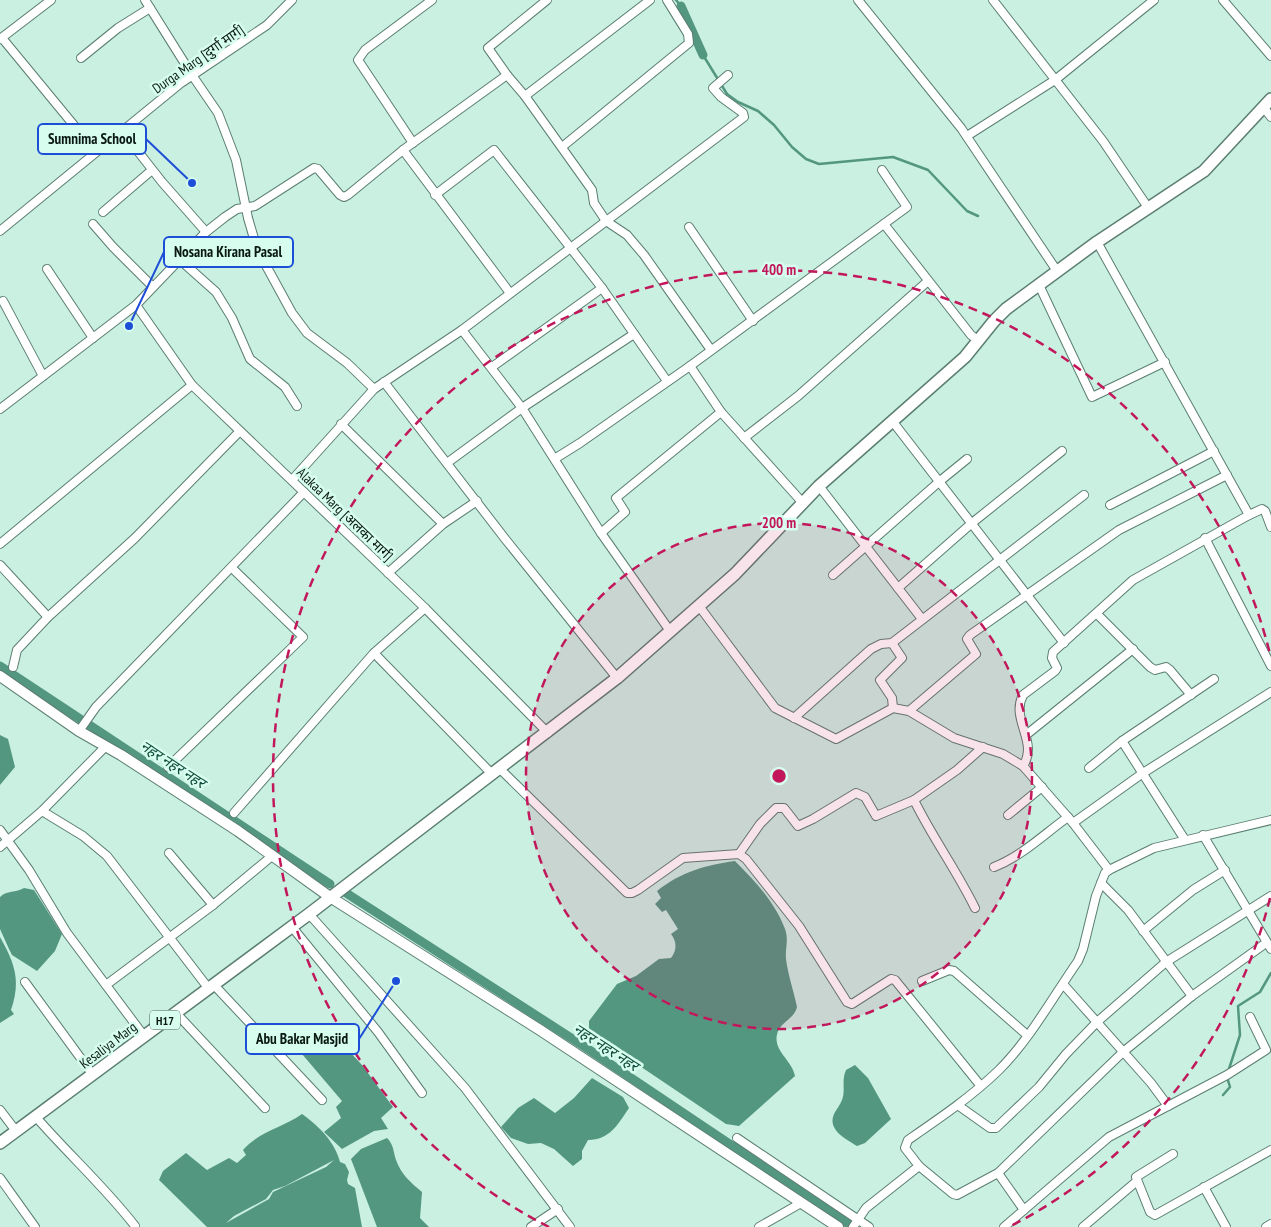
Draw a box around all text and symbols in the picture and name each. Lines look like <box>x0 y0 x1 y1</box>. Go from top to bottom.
street label: Durga Marg [दुर्गा मार्ग] <box>149 21 248 98</box>
callout: Sumnima School <box>38 124 146 154</box>
text: Sumnima School <box>48 129 136 148</box>
callout: Nosana Kirana Pasal <box>164 237 293 267</box>
text: Nosana Kirana Pasal <box>174 242 282 261</box>
text: 400 m <box>762 260 796 279</box>
street label: Alakaa Marg [अलका मार्ग] <box>293 463 397 565</box>
text: 200 m <box>762 513 796 532</box>
water label: नहर नहर नहर <box>137 736 211 794</box>
centre of rings <box>770 767 788 785</box>
road number: H17 <box>150 1010 180 1030</box>
street label: Kesaliya Marg <box>76 1018 140 1072</box>
water label: नहर नहर नहर <box>570 1019 644 1077</box>
callout: Abu Bakar Masjid <box>246 1024 359 1054</box>
text: Abu Bakar Masjid <box>255 1029 348 1048</box>

